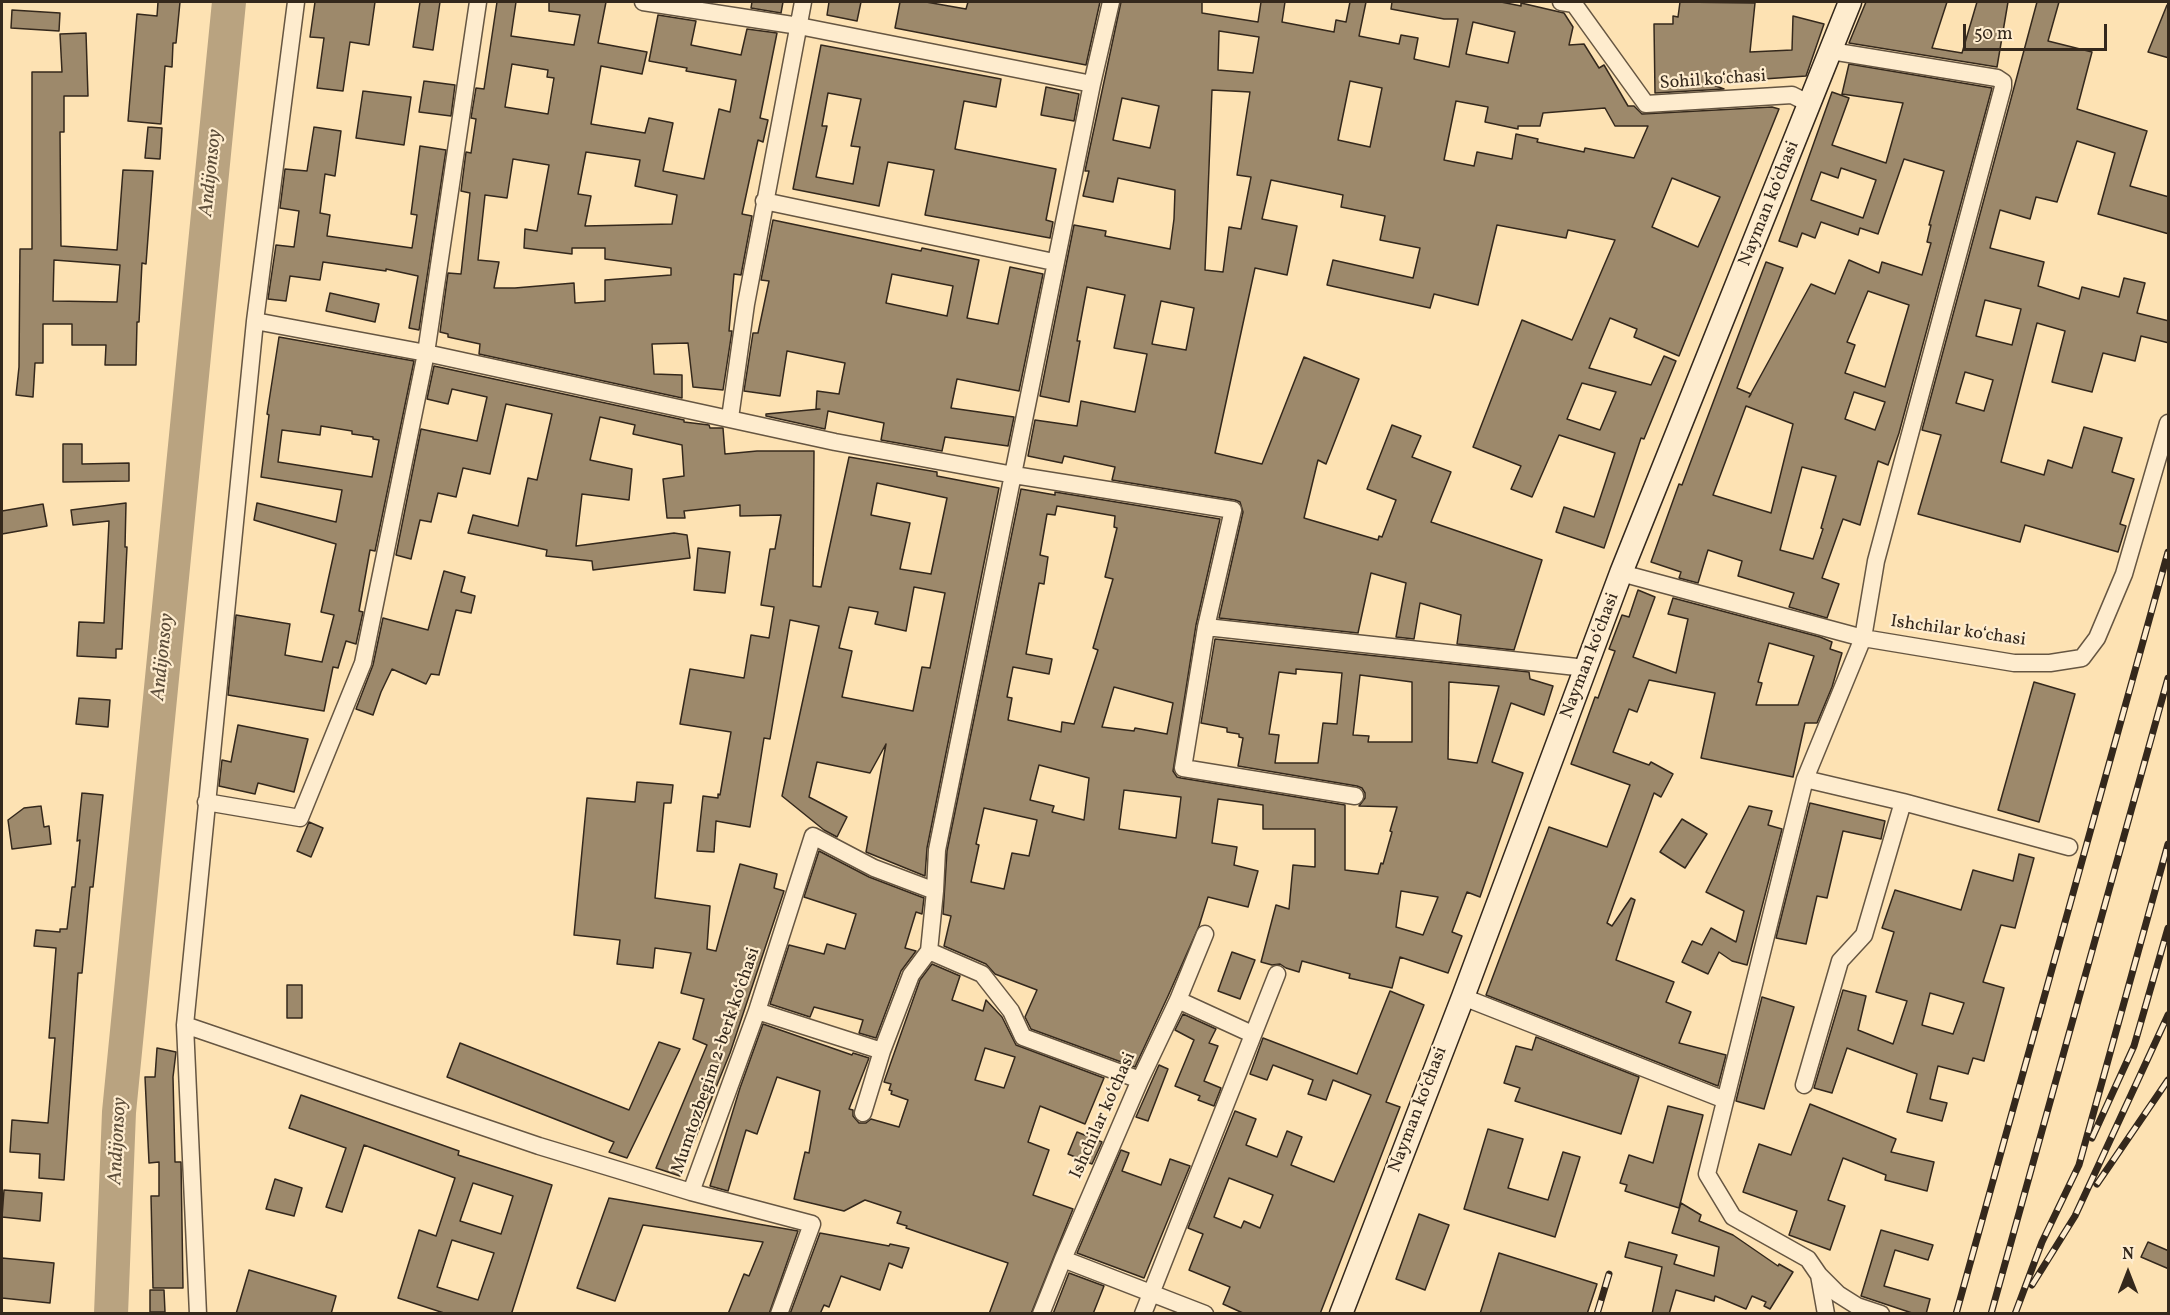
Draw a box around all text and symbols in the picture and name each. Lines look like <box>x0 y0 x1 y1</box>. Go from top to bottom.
scale bar <box>1966 12 2110 50</box>
text: 50 m <box>1974 22 2013 47</box>
street label: Sohil koʻchasi <box>1659 67 1767 95</box>
water label: Andijonsoy <box>195 128 229 218</box>
street label: Nayman koʻchasi <box>1735 138 1805 270</box>
street label: Nayman koʻchasi <box>1557 590 1625 722</box>
water label: Andijonsoy <box>147 612 181 702</box>
street label: Ishchilar koʻchasi <box>1889 612 2027 652</box>
street label: Mumtozbegim 2-berk koʻchasi <box>668 945 766 1177</box>
street label: Nayman koʻchasi <box>1385 1044 1453 1176</box>
street label: Ishchilar koʻchasi <box>1066 1049 1142 1183</box>
water label: Andijonsoy <box>105 1097 133 1185</box>
north arrow <box>2098 1243 2158 1303</box>
text: N <box>2122 1244 2134 1266</box>

